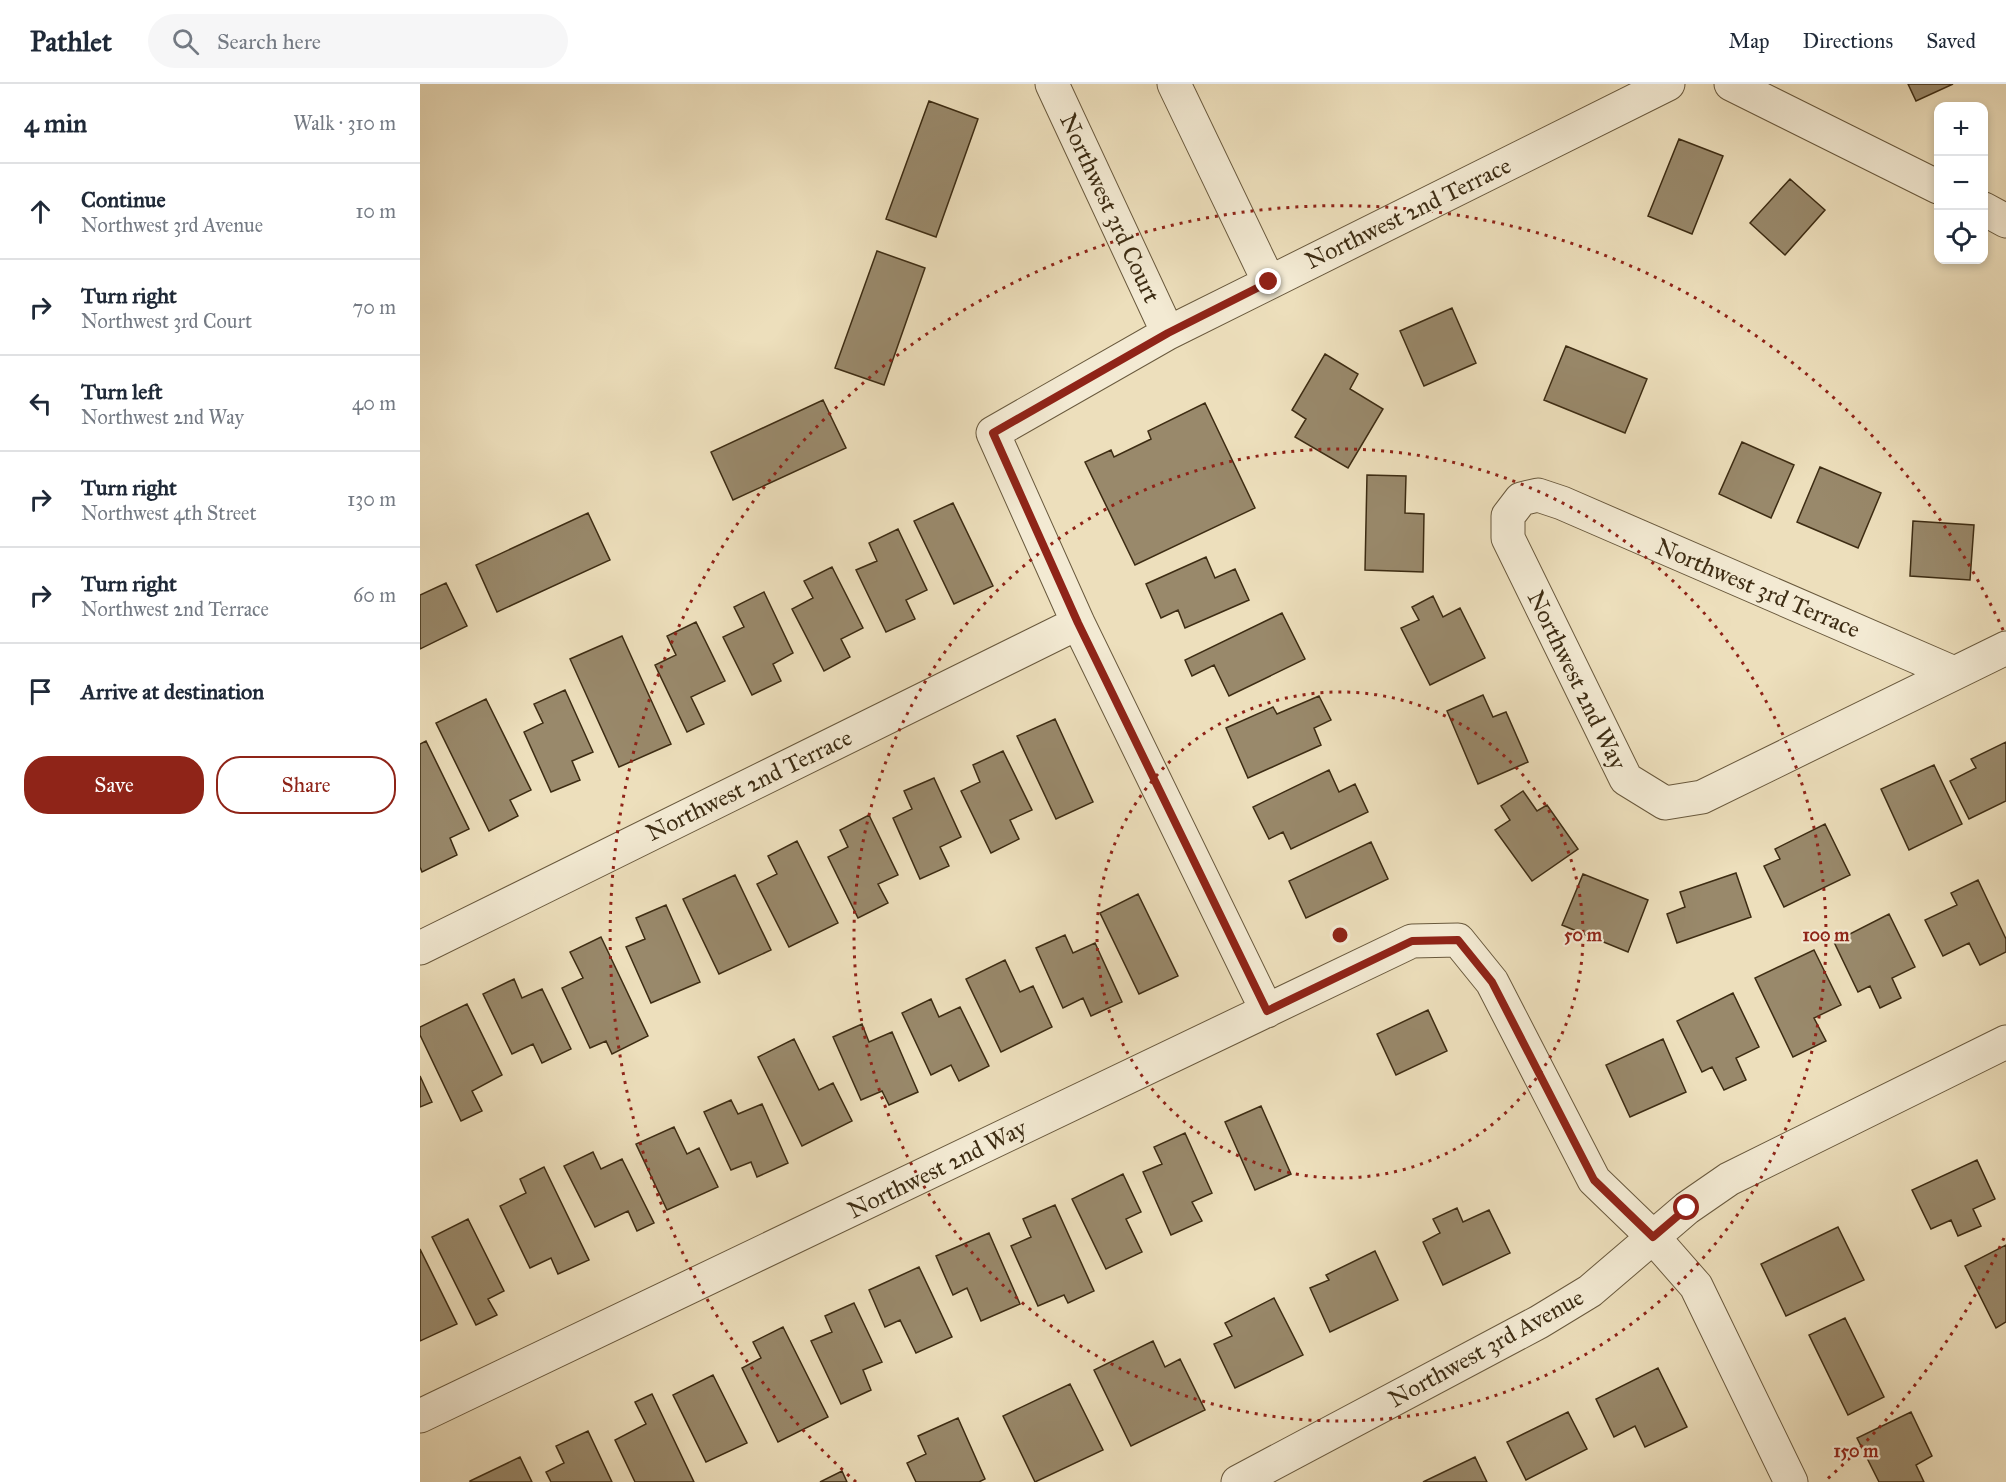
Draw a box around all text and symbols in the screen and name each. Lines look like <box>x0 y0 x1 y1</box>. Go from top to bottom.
search box <box>148 14 568 68</box>
text: Pathlet <box>30 24 112 59</box>
icon: search <box>169 25 202 58</box>
text: Search here <box>217 28 321 55</box>
text: Map <box>1729 28 1770 54</box>
text: Directions <box>1803 28 1893 54</box>
text: Saved <box>1926 28 1976 54</box>
map controls <box>1934 102 1988 264</box>
button: + <box>1934 102 1988 156</box>
text: 4 min <box>24 107 87 139</box>
street label: Northwest 3rd Court <box>1053 109 1167 308</box>
text: Walk · 310 m <box>293 111 396 135</box>
street label: Northwest 2nd Terrace <box>1300 150 1516 276</box>
button: − <box>1934 156 1988 210</box>
text: Continue <box>81 186 166 213</box>
icon: ahead <box>24 195 57 228</box>
text: 10 m <box>355 199 396 223</box>
button: locate <box>1934 210 1988 264</box>
text: Northwest 3rd Avenue <box>81 213 263 237</box>
route end <box>1255 268 1281 294</box>
text: Turn right <box>81 282 177 309</box>
icon: right <box>24 291 57 324</box>
text: 70 m <box>353 295 396 319</box>
text: Northwest 3rd Court <box>81 309 252 333</box>
text: Turn left <box>81 378 163 405</box>
icon: left <box>24 387 57 420</box>
text: 40 m <box>352 391 396 415</box>
text: Northwest 2nd Way <box>81 405 244 429</box>
text: Turn right <box>81 474 177 501</box>
icon: right <box>24 483 57 516</box>
text: 130 m <box>347 487 396 511</box>
text: Northwest 4th Street <box>81 501 257 525</box>
street label: Northwest 3rd Terrace <box>1651 531 1865 645</box>
text: Turn right <box>81 570 177 597</box>
icon: right <box>24 579 57 612</box>
text: 60 m <box>353 583 396 607</box>
street label: Northwest 2nd Way <box>1521 586 1634 775</box>
text: Northwest 2nd Terrace <box>81 597 269 621</box>
icon: arrive <box>24 675 57 708</box>
text: Arrive at destination <box>81 678 264 705</box>
street label: Northwest 2nd Terrace <box>641 722 857 848</box>
button: Save <box>24 756 204 814</box>
button: Share <box>216 756 396 814</box>
text: 50 m <box>1564 924 1603 946</box>
text: 100 m <box>1803 924 1850 946</box>
centre of rings <box>1330 925 1350 945</box>
street label: Northwest 2nd Way <box>843 1112 1032 1225</box>
route start <box>1673 1194 1699 1220</box>
street label: Northwest 3rd Avenue <box>1383 1282 1589 1414</box>
text: 150 m <box>1834 1440 1879 1462</box>

